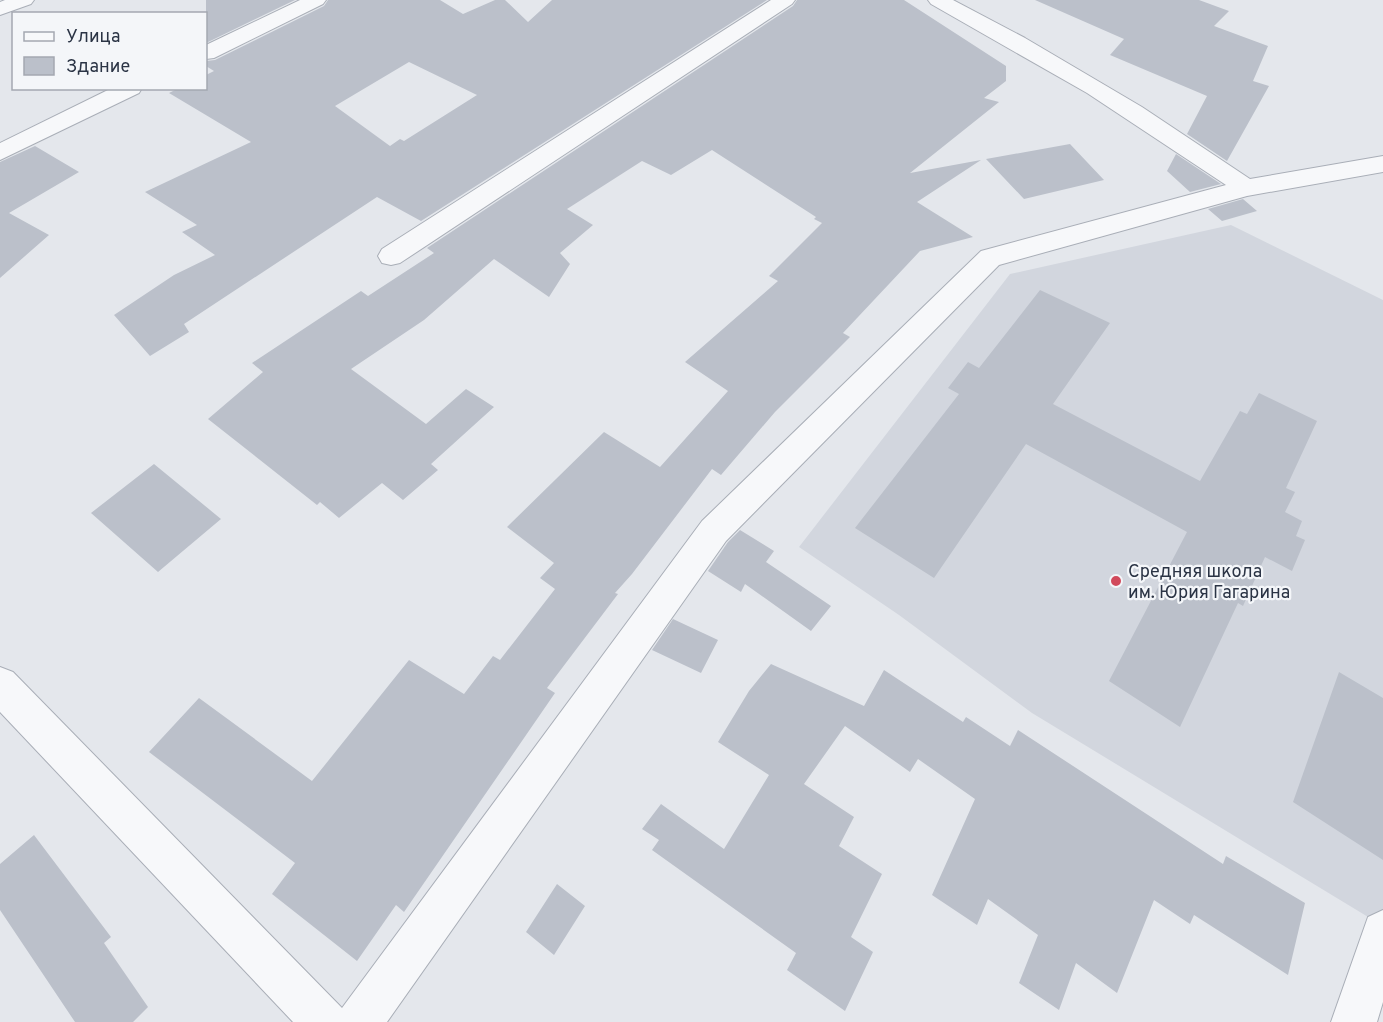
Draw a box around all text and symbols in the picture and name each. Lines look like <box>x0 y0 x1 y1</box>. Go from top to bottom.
legend <box>12 12 207 90</box>
text: Улица <box>66 26 120 49</box>
text: Здание <box>66 56 130 79</box>
place label: Средняя школа им. Юрия Гагарина <box>1128 561 1290 605</box>
marker: Средняя школа им. Юрия Гагарина <box>1109 574 1123 588</box>

